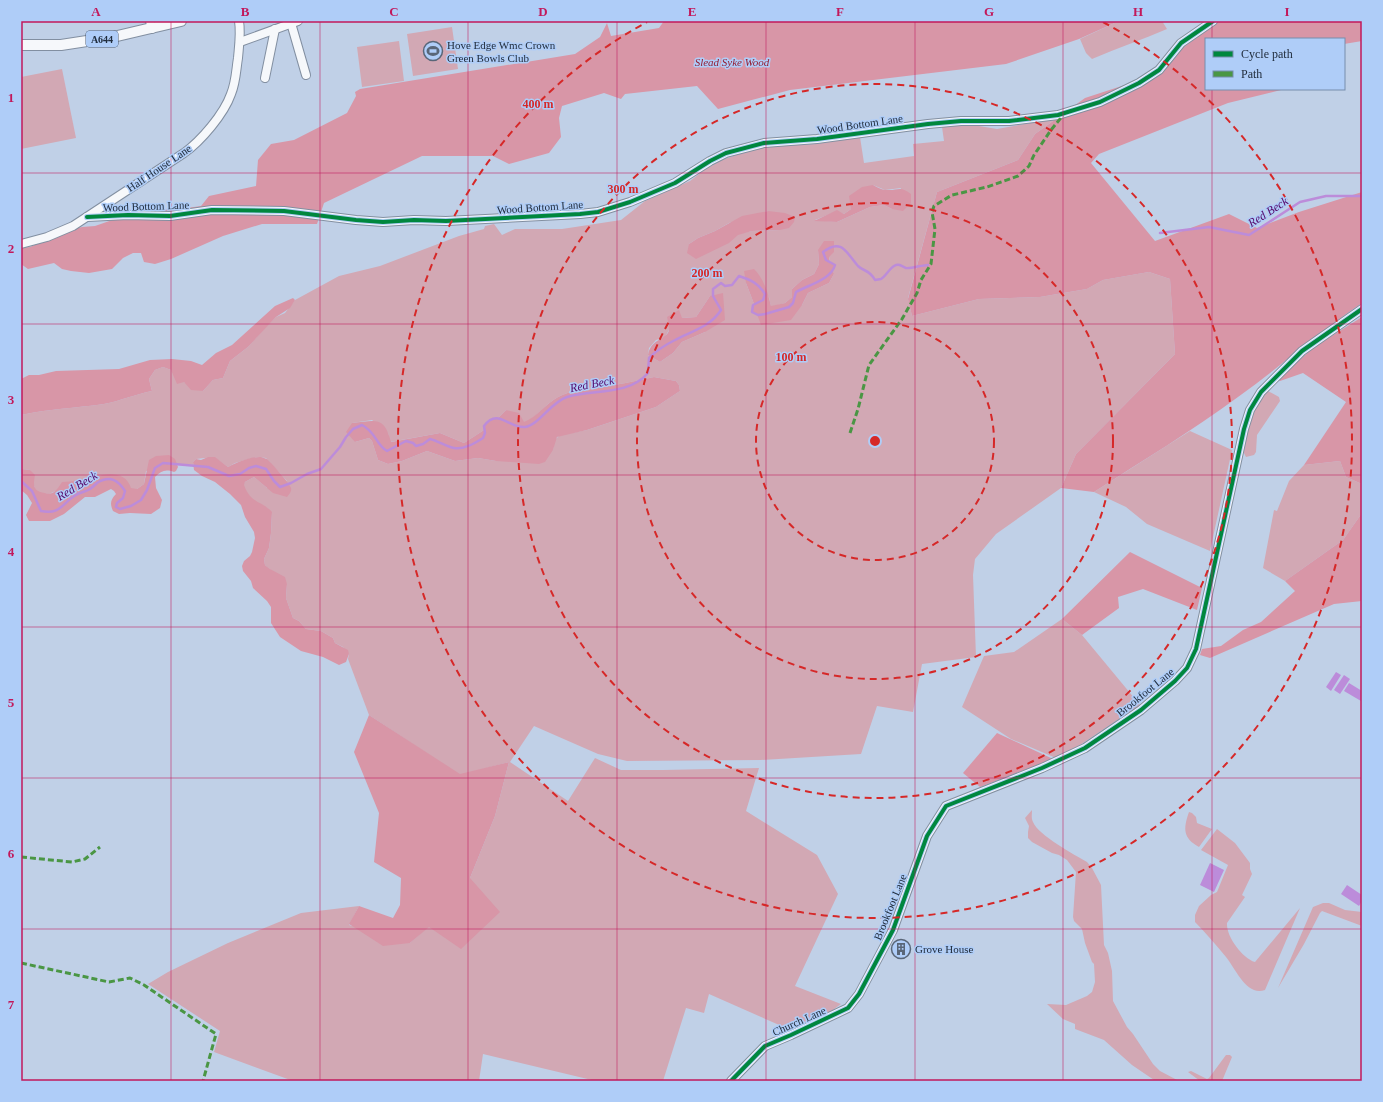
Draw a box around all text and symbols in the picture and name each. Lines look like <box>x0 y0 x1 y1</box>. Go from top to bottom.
text: A <box>91 4 101 19</box>
text: B <box>241 4 250 19</box>
text: C <box>389 4 399 19</box>
text: D <box>538 4 548 19</box>
text: E <box>688 4 696 19</box>
text: F <box>836 4 844 19</box>
text: G <box>984 4 994 19</box>
text: H <box>1133 4 1143 19</box>
text: I <box>1284 4 1290 19</box>
road number: A644 <box>86 31 118 47</box>
legend <box>1205 38 1345 90</box>
place label: Hove Edge Wmc Crown Green Bowls Club <box>447 39 556 64</box>
sports icon: Hove Edge Wmc Crown Green Bowls Club <box>422 40 444 62</box>
text: Cycle path <box>1241 47 1293 61</box>
park label: Slead Syke Wood <box>695 56 770 68</box>
text: Path <box>1241 67 1262 81</box>
text: 1 <box>8 90 14 105</box>
text: 400 m <box>523 97 554 111</box>
street label: Wood Bottom Lane <box>816 112 904 136</box>
street label: Half House Lane <box>124 142 194 194</box>
text: 300 m <box>608 182 639 196</box>
water label: Red Beck <box>1244 194 1291 231</box>
street label: Wood Bottom Lane <box>103 198 190 214</box>
street label: Wood Bottom Lane <box>496 198 584 216</box>
text: 2 <box>8 241 14 256</box>
text: 200 m <box>692 266 723 280</box>
text: 100 m <box>776 350 807 364</box>
water label: Red Beck <box>568 373 616 395</box>
text: 3 <box>8 392 15 407</box>
centre of rings <box>868 434 882 448</box>
water label: Red Beck <box>53 468 100 504</box>
text: 4 <box>8 544 15 559</box>
street label: Brookfoot Lane <box>1114 665 1176 719</box>
text: 5 <box>8 695 15 710</box>
text: 6 <box>8 846 15 861</box>
street label: Brookfoot Lane <box>871 872 909 942</box>
building icon: Grove House <box>890 938 912 960</box>
place label: Grove House <box>915 943 973 955</box>
text: 7 <box>8 997 15 1012</box>
street label: Church Lane <box>770 1004 828 1038</box>

